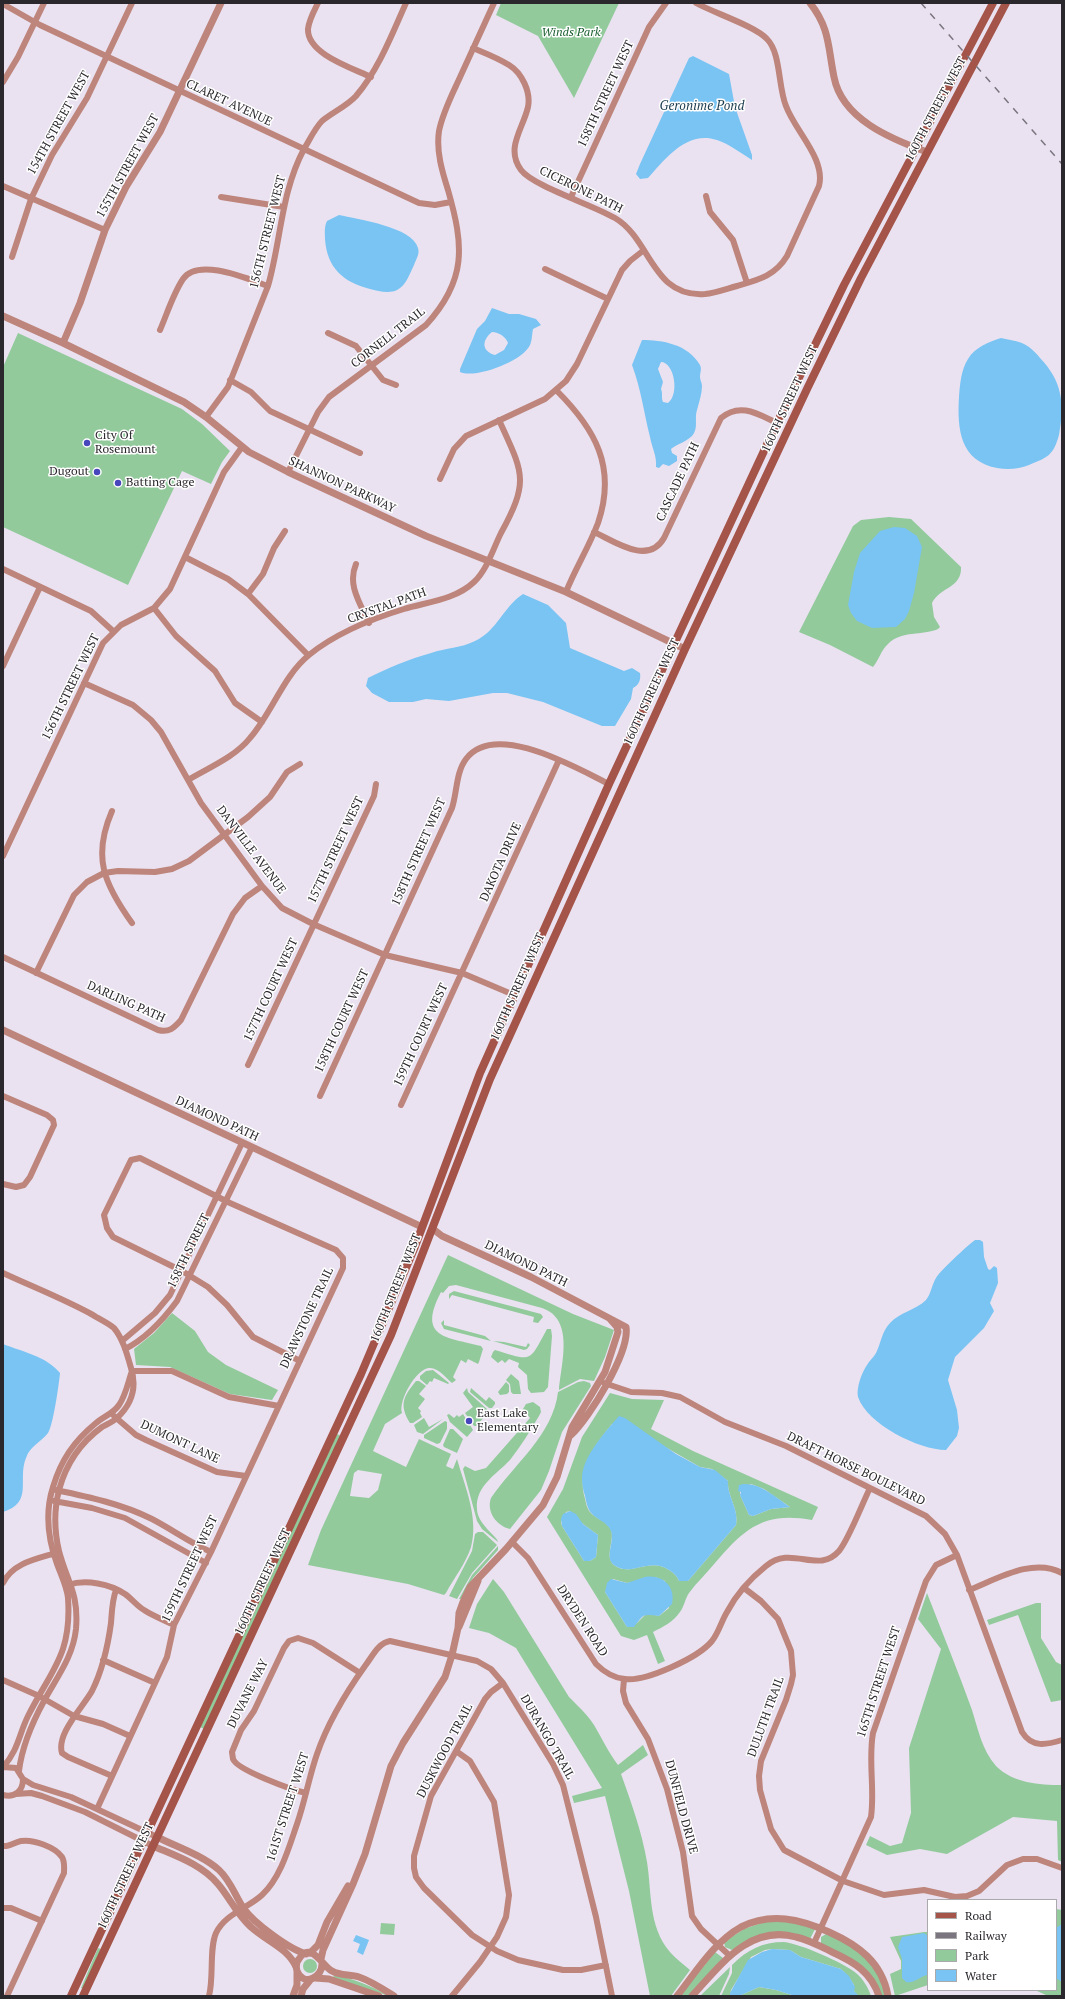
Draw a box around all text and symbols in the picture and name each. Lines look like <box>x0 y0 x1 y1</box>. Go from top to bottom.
park label: Winds Park <box>541 26 601 40</box>
street label: 158TH STREET WEST <box>575 38 637 150</box>
street label: 160TH STREET WEST <box>902 54 970 164</box>
street label: 154TH STREET WEST <box>25 69 93 177</box>
street label: CLARET AVENUE <box>184 77 274 129</box>
water label: Geronime Pond <box>660 98 744 114</box>
street label: 155TH STREET WEST <box>94 112 162 220</box>
street label: CICERONE PATH <box>537 164 625 216</box>
street label: 156TH STREET WEST <box>247 174 289 290</box>
street label: CORNELL TRAIL <box>348 305 428 371</box>
street label: 160TH STREET WEST <box>759 343 821 455</box>
place label: City Of Rosemount <box>95 429 156 457</box>
marker: City Of Rosemount <box>82 438 92 448</box>
street label: CASCADE PATH <box>653 440 703 524</box>
street label: SHANNON PARKWAY <box>286 454 398 516</box>
place label: Dugout <box>49 465 89 479</box>
marker: Dugout <box>92 467 102 477</box>
place label: Batting Cage <box>126 476 194 490</box>
marker: Batting Cage <box>113 478 123 488</box>
street label: CRYSTAL PATH <box>346 585 428 627</box>
street label: 156TH STREET WEST <box>39 632 103 742</box>
street label: 160TH STREET WEST <box>621 636 683 748</box>
street label: 157TH STREET WEST <box>305 794 367 906</box>
street label: 158TH STREET WEST <box>389 796 449 908</box>
street label: DANVILLE AVENUE <box>213 803 289 897</box>
street label: DAKOTA DRIVE <box>477 820 525 904</box>
street label: 160TH STREET WEST <box>488 931 548 1043</box>
street label: 157TH COURT WEST <box>241 936 301 1044</box>
street label: 158TH COURT WEST <box>312 967 372 1075</box>
street label: DARLING PATH <box>85 978 167 1026</box>
street label: 159TH COURT WEST <box>391 981 451 1089</box>
street label: DIAMOND PATH <box>173 1093 261 1145</box>
street label: 158TH STREET <box>165 1211 213 1291</box>
street label: 160TH STREET WEST <box>368 1231 424 1345</box>
street label: DIAMOND PATH <box>482 1238 570 1290</box>
street label: DRAWSTONE TRAIL <box>277 1265 337 1371</box>
place label: East Lake Elementary <box>477 1407 539 1435</box>
marker: East Lake Elementary <box>464 1416 474 1426</box>
street label: DUMONT LANE <box>138 1417 222 1467</box>
street label: DRAFT HORSE BOULEVARD <box>785 1429 927 1509</box>
street label: 159TH STREET WEST <box>159 1513 221 1625</box>
street label: 160TH STREET WEST <box>232 1526 294 1638</box>
street label: DRYDEN ROAD <box>553 1582 611 1660</box>
street label: 165TH STREET WEST <box>854 1625 904 1739</box>
street label: DUVANE WAY <box>224 1657 272 1731</box>
street label: DULUTH TRAIL <box>745 1675 787 1759</box>
street label: DURANGO TRAIL <box>517 1692 577 1782</box>
street label: DUSKWOOD TRAIL <box>414 1701 476 1801</box>
street label: 161ST STREET WEST <box>264 1751 312 1863</box>
street label: DUNFIELD DRIVE <box>662 1758 700 1856</box>
street label: 160TH STREET WEST <box>95 1820 157 1932</box>
legend <box>927 1899 1057 1991</box>
text: Road <box>965 1908 992 1923</box>
text: Railway <box>965 1928 1007 1943</box>
text: Park <box>965 1948 989 1963</box>
text: Water <box>965 1968 997 1983</box>

